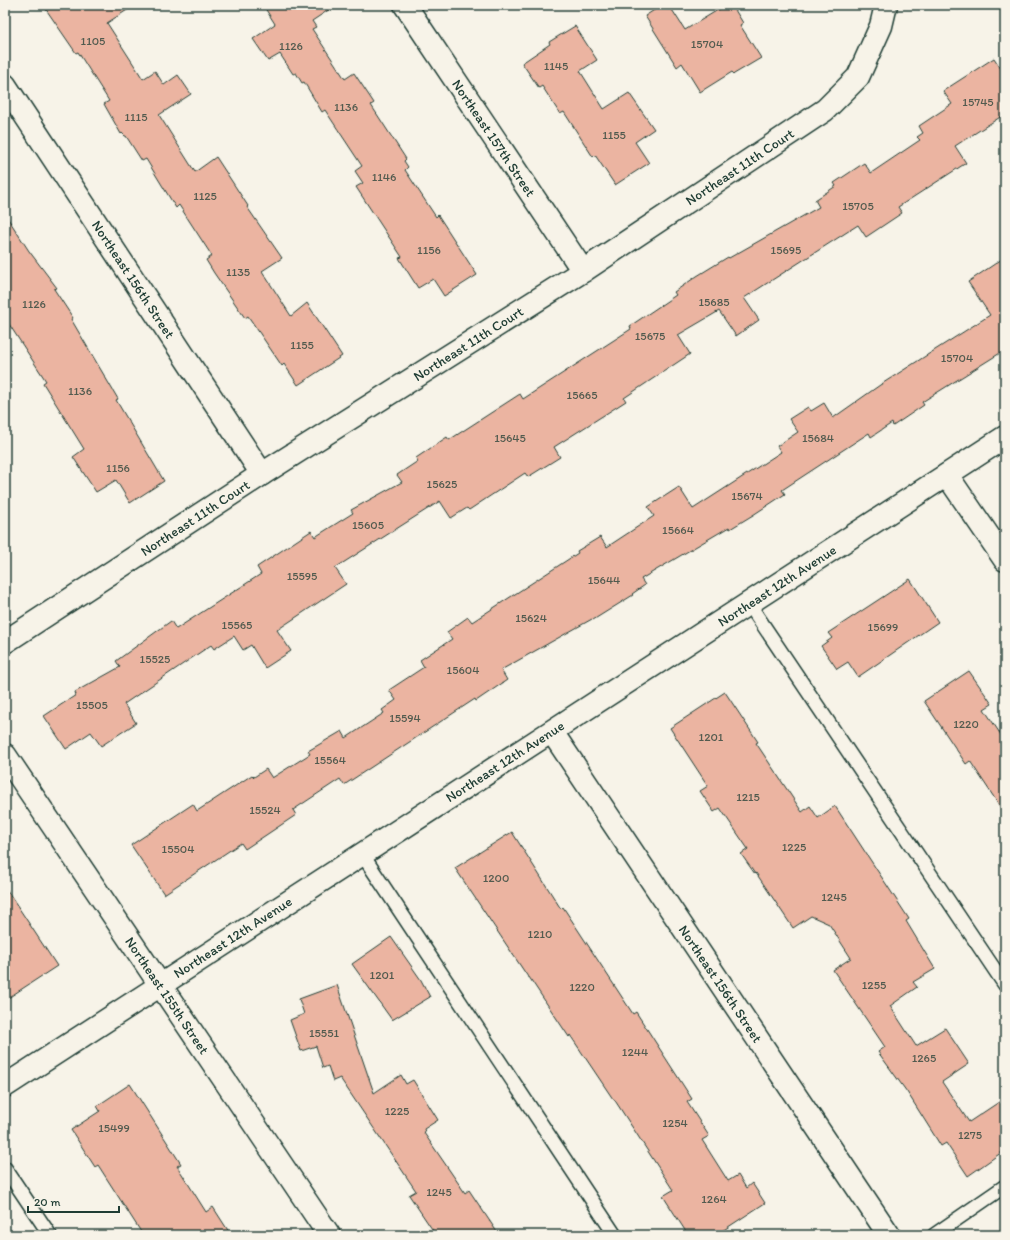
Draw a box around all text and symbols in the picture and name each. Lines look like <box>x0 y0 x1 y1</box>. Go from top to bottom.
house number: 1105 <box>81 34 105 48</box>
house number: 15704 <box>691 37 723 51</box>
house number: 1126 <box>279 39 303 53</box>
house number: 1145 <box>544 59 568 73</box>
street label: Northeast 157th Street <box>449 76 539 200</box>
house number: 15745 <box>962 95 994 109</box>
house number: 1136 <box>334 100 358 114</box>
house number: 1115 <box>124 110 148 124</box>
street label: Northeast 11th Court <box>682 125 797 209</box>
house number: 1155 <box>602 128 626 142</box>
house number: 1146 <box>372 170 396 184</box>
house number: 1125 <box>193 189 217 203</box>
house number: 15705 <box>842 199 874 213</box>
street label: Northeast 156th Street <box>88 217 179 342</box>
house number: 1156 <box>417 243 441 257</box>
house number: 15695 <box>771 243 801 257</box>
house number: 1135 <box>226 265 250 279</box>
house number: 15685 <box>698 295 730 309</box>
house number: 1126 <box>22 297 46 311</box>
street label: Northeast 11th Court <box>410 303 526 385</box>
house number: 15675 <box>635 329 665 343</box>
house number: 1155 <box>290 338 314 352</box>
house number: 15704 <box>941 351 973 365</box>
house number: 1136 <box>68 384 92 398</box>
house number: 15665 <box>567 388 597 402</box>
house number: 15645 <box>494 431 526 445</box>
house number: 15684 <box>802 431 834 445</box>
house number: 1156 <box>106 461 130 475</box>
street label: Northeast 11th Court <box>137 476 253 560</box>
house number: 15625 <box>427 477 457 491</box>
house number: 15674 <box>731 489 763 503</box>
house number: 15605 <box>352 518 384 532</box>
house number: 15664 <box>662 523 694 537</box>
street label: Northeast 12th Avenue <box>715 541 840 630</box>
house number: 15595 <box>287 569 317 583</box>
house number: 15644 <box>588 573 620 587</box>
house number: 15624 <box>515 611 547 625</box>
house number: 15565 <box>222 618 252 632</box>
house number: 15699 <box>868 620 898 634</box>
house number: 15525 <box>140 652 170 666</box>
house number: 15604 <box>447 663 479 677</box>
house number: 15505 <box>76 698 108 712</box>
house number: 15594 <box>389 711 421 725</box>
street label: Northeast 12th Avenue <box>442 717 568 806</box>
house number: 1220 <box>953 717 979 731</box>
house number: 1201 <box>699 730 724 744</box>
house number: 15564 <box>314 753 346 767</box>
house number: 1215 <box>736 790 760 804</box>
house number: 15524 <box>249 803 281 817</box>
house number: 1225 <box>782 840 806 854</box>
house number: 15504 <box>162 842 194 856</box>
house number: 1200 <box>483 871 509 885</box>
house number: 1245 <box>821 890 847 904</box>
street label: Northeast 12th Avenue <box>170 892 295 982</box>
street label: Northeast 156th Street <box>675 922 766 1046</box>
house number: 1210 <box>528 927 552 941</box>
street label: Northeast 155th Street <box>122 933 213 1057</box>
house number: 1201 <box>370 968 395 982</box>
house number: 1255 <box>862 978 886 992</box>
house number: 1220 <box>569 980 595 994</box>
house number: 15551 <box>309 1026 339 1040</box>
house number: 1244 <box>622 1045 648 1059</box>
house number: 1265 <box>912 1051 936 1065</box>
house number: 1225 <box>385 1104 409 1118</box>
house number: 1254 <box>662 1116 688 1130</box>
house number: 15499 <box>98 1121 130 1135</box>
house number: 1275 <box>958 1128 982 1142</box>
house number: 1245 <box>426 1185 452 1199</box>
scale bar <box>28 1188 119 1214</box>
house number: 1264 <box>701 1192 727 1206</box>
text: 20 m <box>34 1195 61 1209</box>

